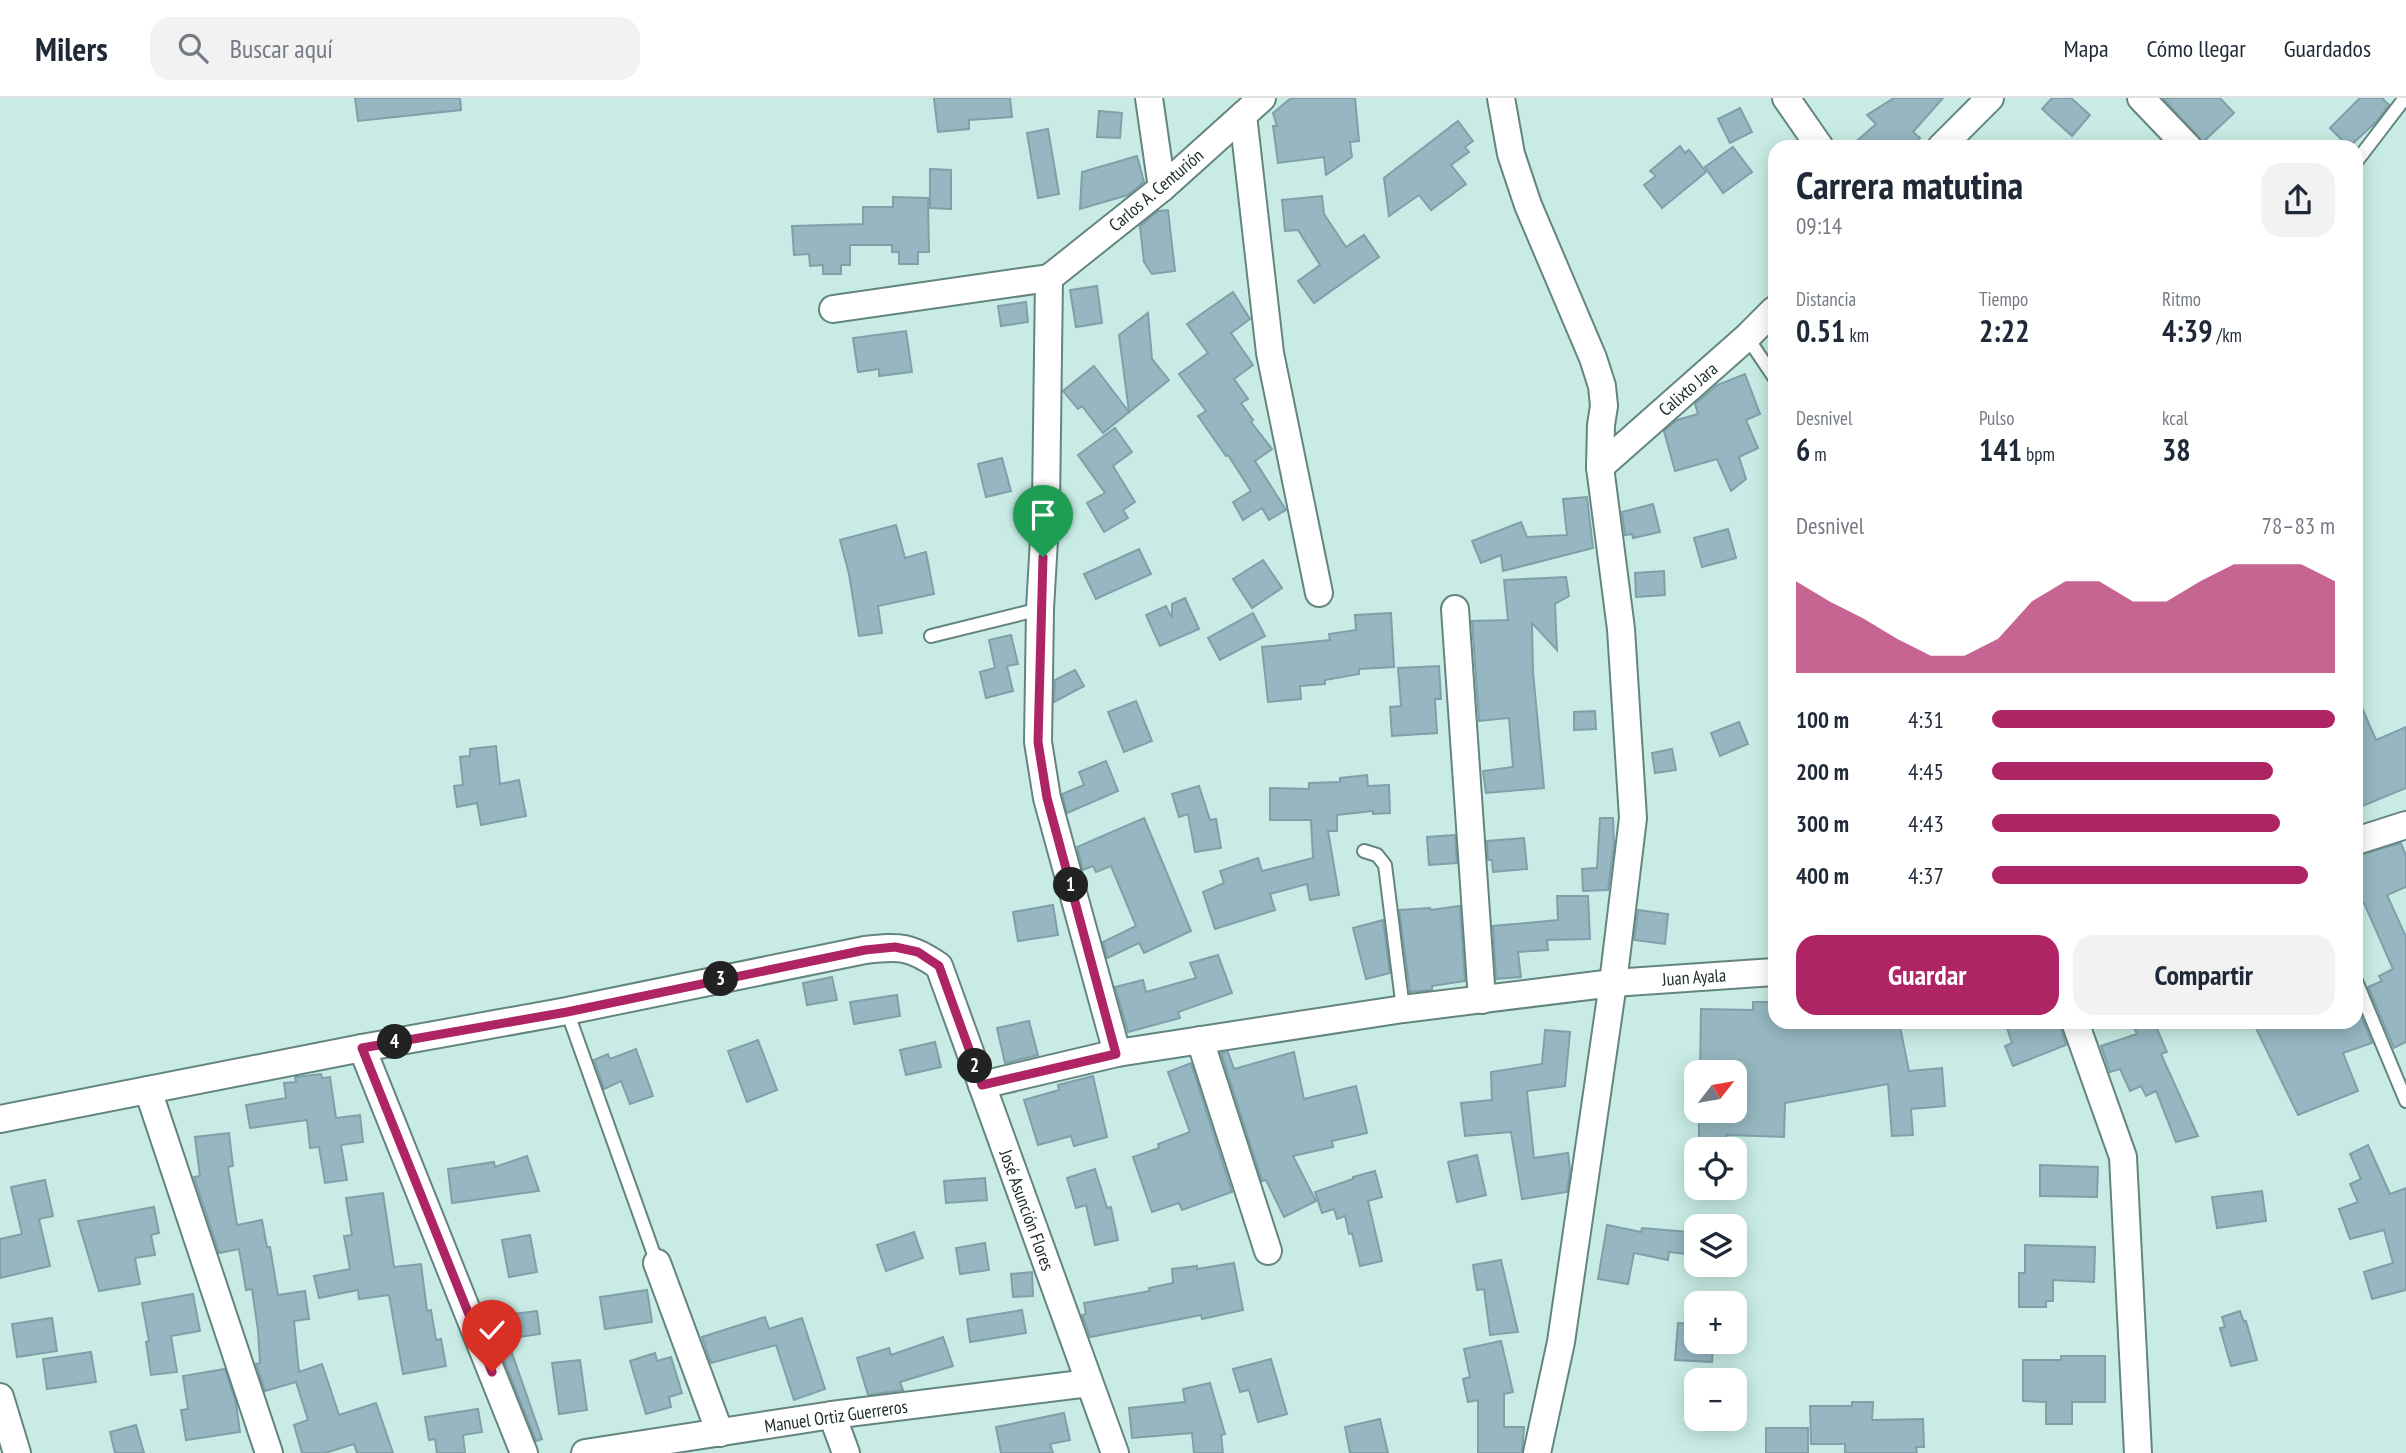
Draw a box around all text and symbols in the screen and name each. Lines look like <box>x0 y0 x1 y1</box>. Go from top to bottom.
search box <box>150 17 640 80</box>
text: Milers <box>35 27 108 70</box>
icon: search <box>174 29 212 67</box>
text: Buscar aquí <box>230 32 333 65</box>
text: Mapa <box>2064 33 2109 64</box>
text: Cómo llegar <box>2147 33 2246 64</box>
text: Guardados <box>2284 33 2371 64</box>
street label: Carlos A. Centurión <box>1104 144 1208 236</box>
text: Carrera matutina <box>1796 160 2023 209</box>
button: share <box>2261 163 2335 237</box>
text: 09:14 <box>1796 211 1842 240</box>
text: Distancia <box>1796 287 1856 311</box>
text: Tiempo <box>1979 287 2028 311</box>
text: Ritmo <box>2162 287 2201 311</box>
text: 0.51 <box>1796 311 1845 350</box>
text: 2:22 <box>1979 311 2030 350</box>
text: 4:39 <box>2162 311 2213 350</box>
text: km <box>1845 323 1869 347</box>
text: /km <box>2213 323 2242 347</box>
street label: Calixto Jara <box>1654 357 1722 421</box>
text: Desnivel <box>1796 406 1852 430</box>
text: Pulso <box>1979 406 2014 430</box>
text: kcal <box>2162 406 2188 430</box>
text: 6 <box>1796 430 1810 469</box>
text: 141 <box>1979 430 2022 469</box>
text: 38 <box>2162 430 2191 469</box>
text: m <box>1810 442 1827 466</box>
text: bpm <box>2022 442 2055 466</box>
pin <box>1013 485 1073 557</box>
icon: arrive <box>1024 496 1062 534</box>
text: Desnivel <box>1796 511 1864 540</box>
text: 78–83 m <box>2262 511 2335 540</box>
text: 100 m <box>1796 705 1849 734</box>
text: 4:31 <box>1908 705 1944 734</box>
text: 200 m <box>1796 757 1849 786</box>
text: 4:45 <box>1908 757 1944 786</box>
text: 300 m <box>1796 809 1849 838</box>
text: 4:43 <box>1908 809 1944 838</box>
text: 400 m <box>1796 861 1849 890</box>
text: 4:37 <box>1908 861 1944 890</box>
pin: 1 <box>1054 868 1088 902</box>
text: 1 <box>1066 872 1075 896</box>
button: Guardar <box>1796 935 2059 1015</box>
button: Compartir <box>2073 935 2335 1015</box>
pin: 3 <box>704 962 738 996</box>
street label: Juan Ayala <box>1660 963 1727 991</box>
text: 3 <box>716 966 725 990</box>
pin: 4 <box>378 1024 412 1060</box>
text: 4 <box>390 1029 399 1053</box>
pin: 2 <box>958 1048 992 1084</box>
text: 2 <box>970 1053 979 1077</box>
north arrow <box>1684 1060 1746 1124</box>
map controls <box>1684 1060 1747 1431</box>
button: locate <box>1684 1137 1747 1200</box>
street label: José Asunción Flores <box>994 1145 1060 1274</box>
button: layers <box>1684 1214 1747 1277</box>
button: + <box>1684 1291 1747 1354</box>
pin <box>462 1300 522 1372</box>
icon: check <box>473 1311 511 1349</box>
button: − <box>1684 1368 1747 1431</box>
street label: Manuel Ortiz Guerreros <box>763 1395 909 1437</box>

